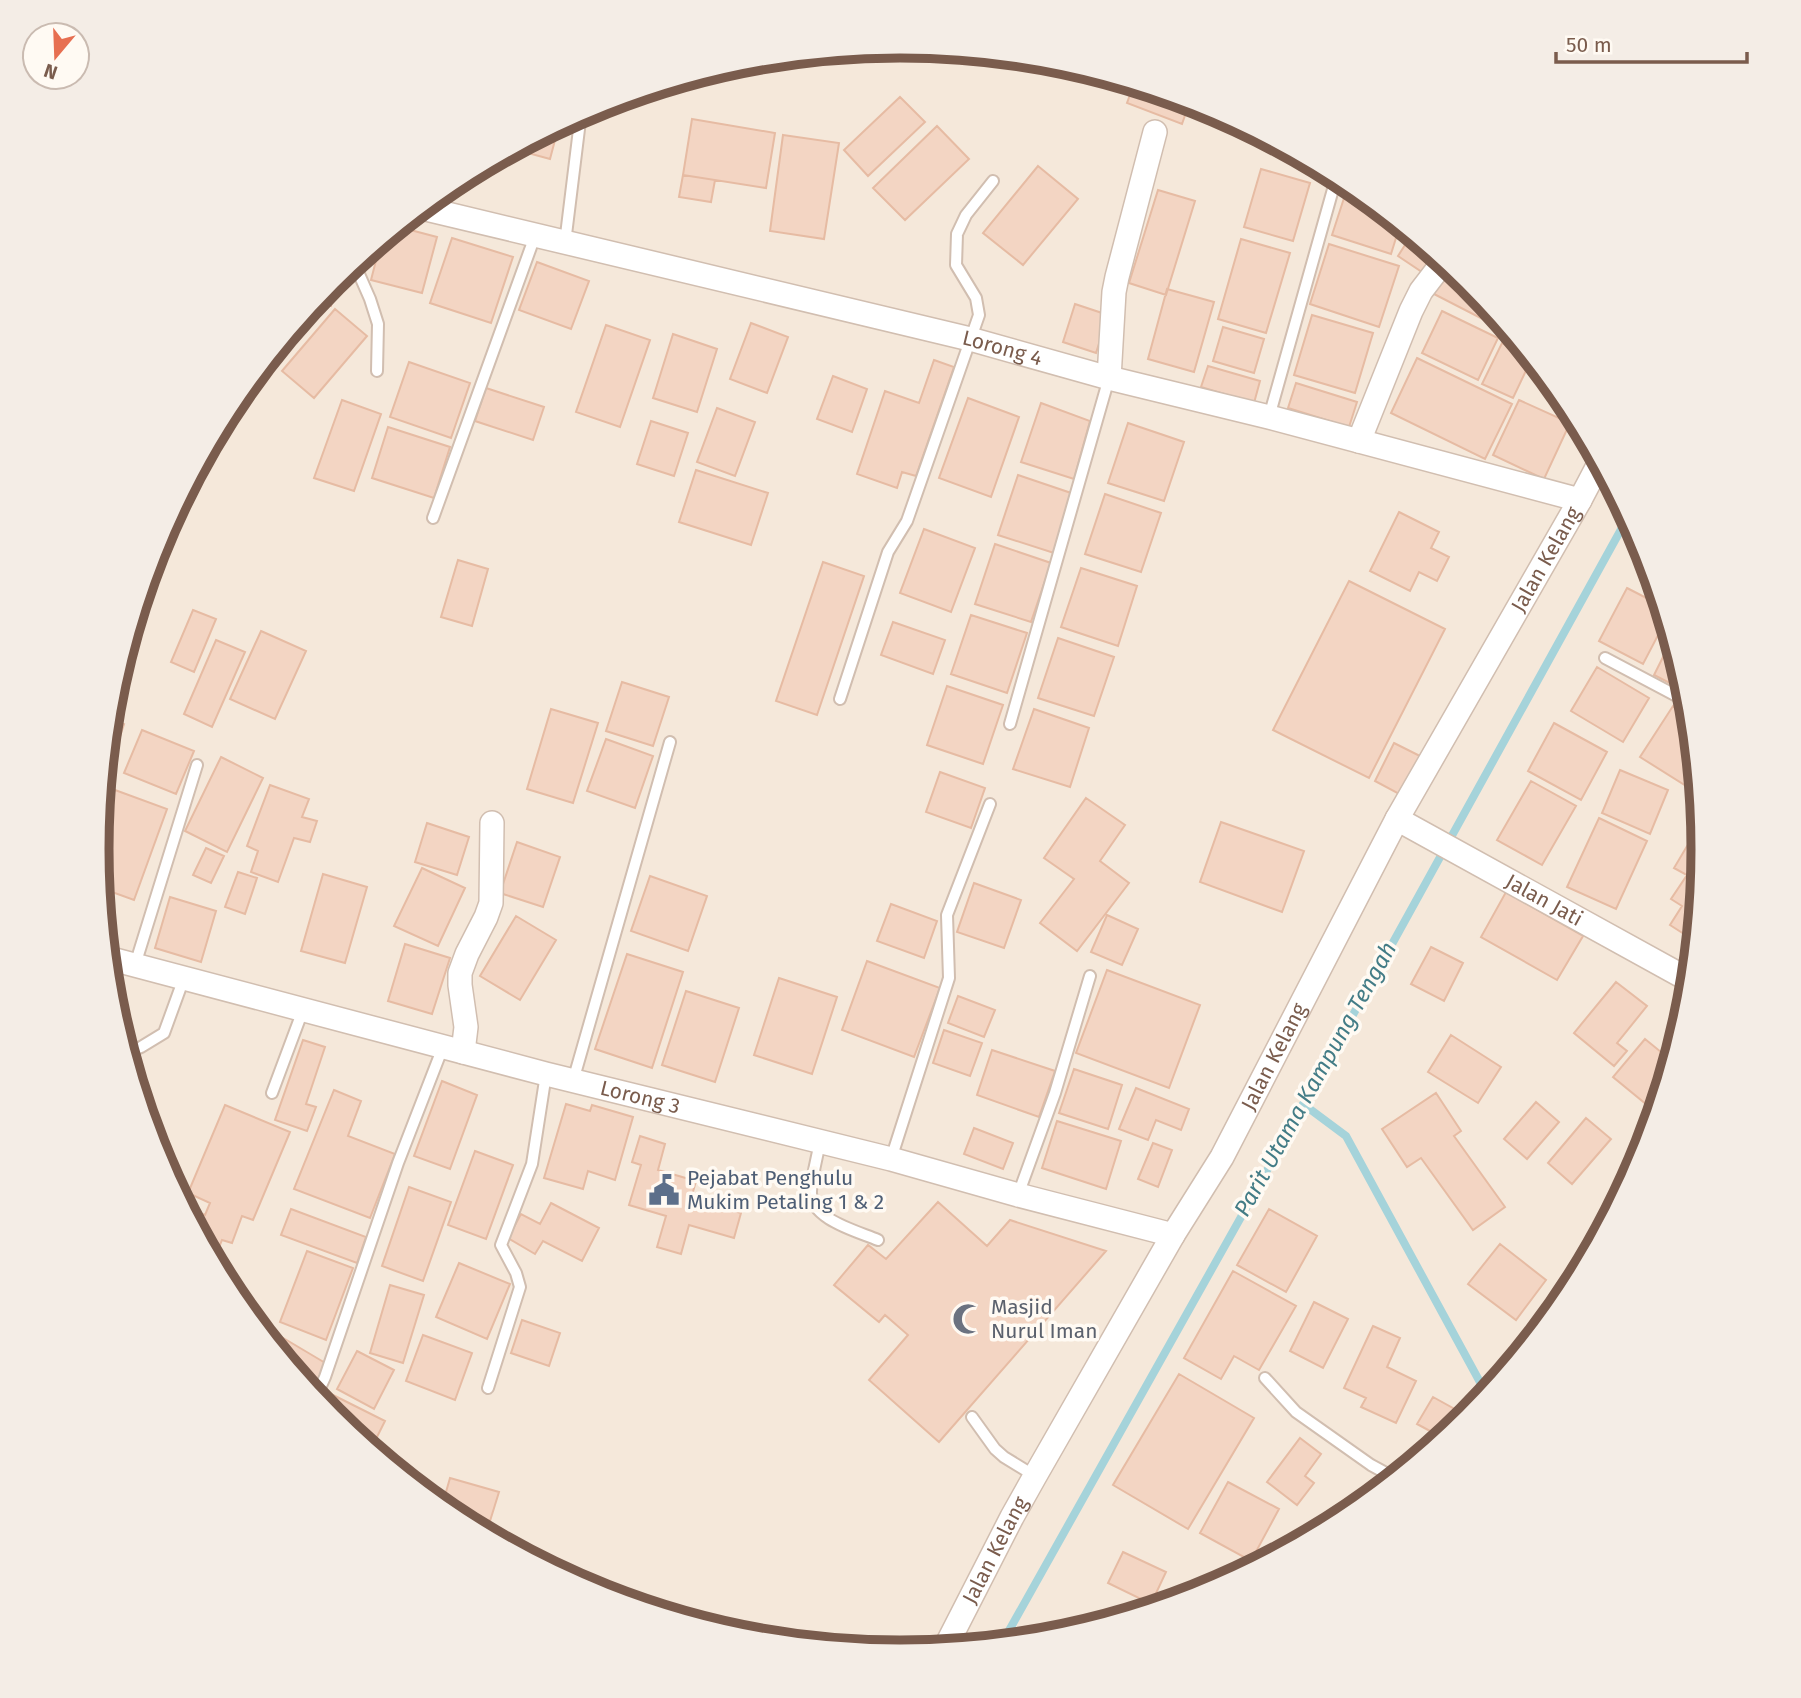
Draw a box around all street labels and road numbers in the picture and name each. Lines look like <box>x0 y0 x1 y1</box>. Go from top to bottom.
street label: Lorong 4 <box>960 325 1045 372</box>
street label: Jalan Kelang <box>1506 502 1586 617</box>
street label: Jalan Jati <box>1501 868 1587 932</box>
street label: Jalan Kelang <box>1235 999 1313 1115</box>
street label: Lorong 3 <box>598 1075 683 1120</box>
street label: Jalan Kelang <box>957 1492 1034 1608</box>

